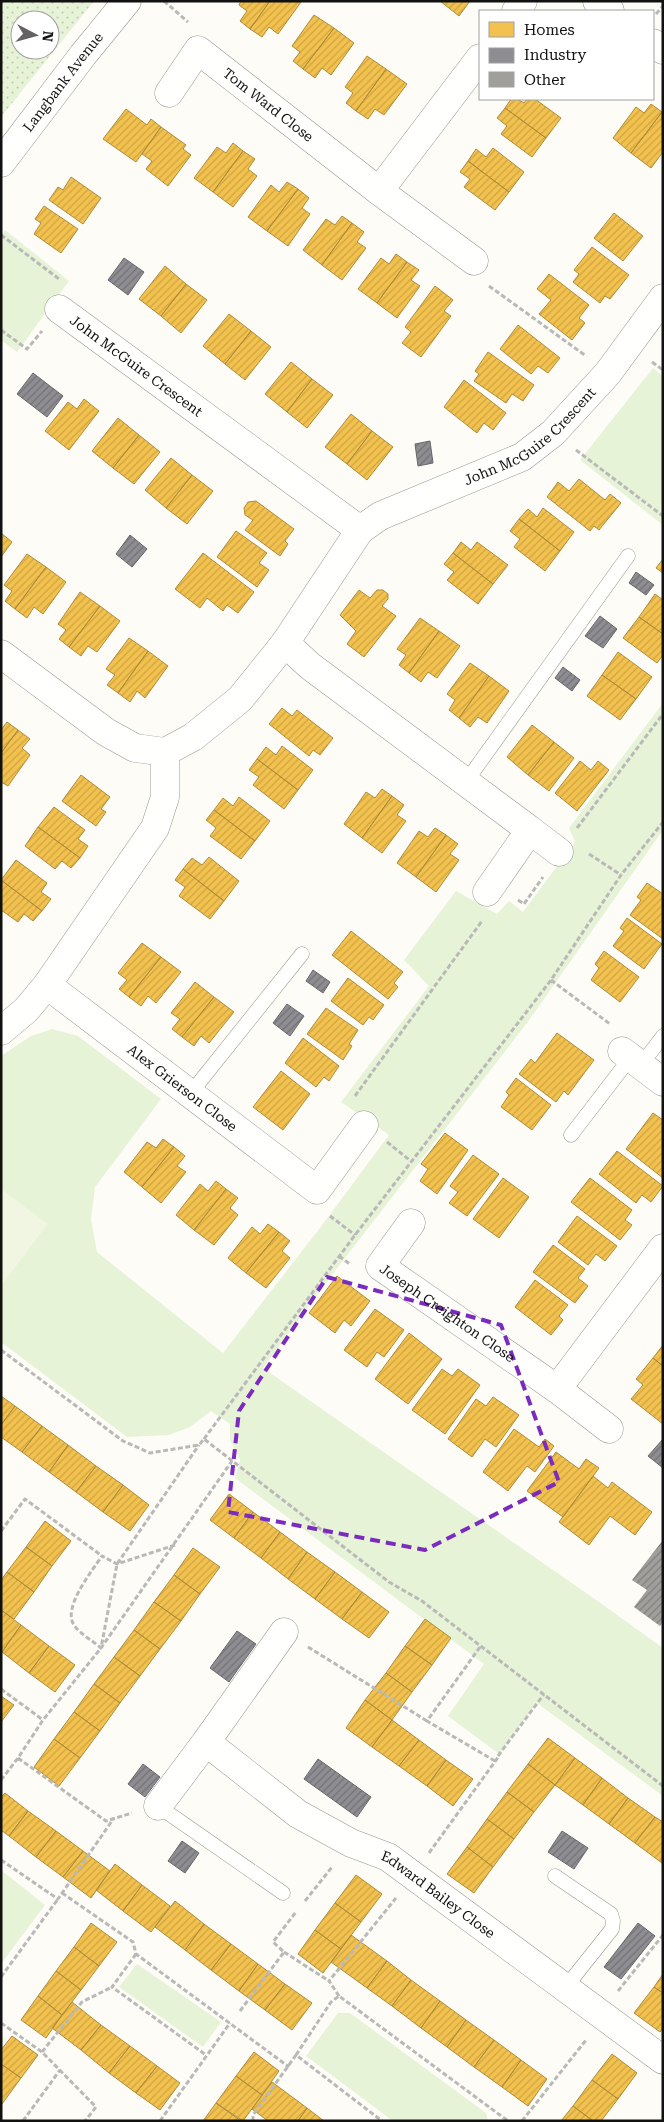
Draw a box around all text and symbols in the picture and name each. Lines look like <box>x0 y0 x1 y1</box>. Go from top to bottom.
north arrow <box>10 10 60 60</box>
legend <box>479 10 654 100</box>
text: Homes <box>524 21 575 39</box>
street label: Langbank Avenue <box>20 29 107 135</box>
text: N <box>39 30 56 43</box>
text: Industry <box>524 46 586 64</box>
street label: Tom Ward Close <box>220 65 317 145</box>
text: Other <box>524 71 566 89</box>
street label: John McGuire Crescent <box>67 312 206 420</box>
street label: John McGuire Crescent <box>461 384 599 488</box>
street label: Alex Grierson Close <box>125 1041 241 1135</box>
street label: Joseph Creighton Close <box>377 1260 518 1365</box>
street label: Edward Bailey Close <box>379 1847 498 1941</box>

